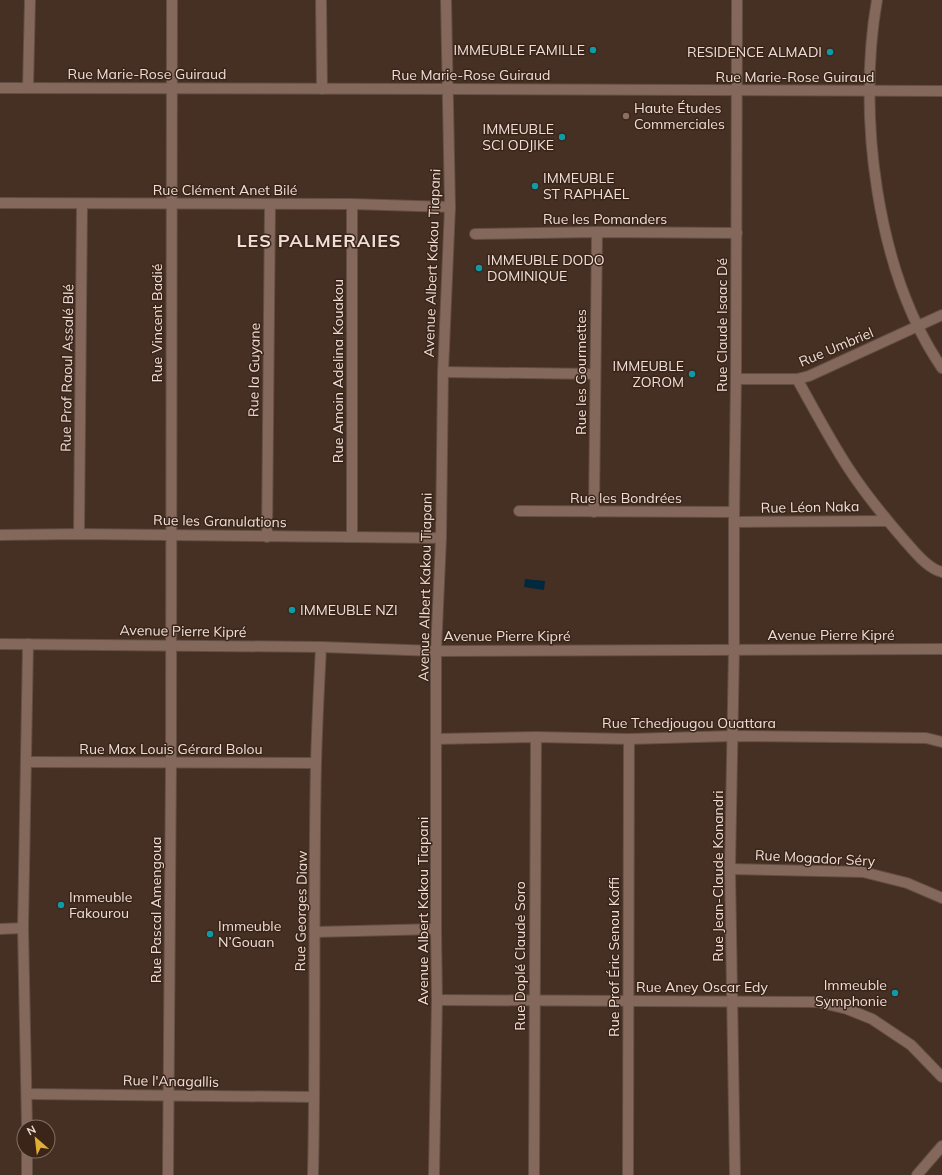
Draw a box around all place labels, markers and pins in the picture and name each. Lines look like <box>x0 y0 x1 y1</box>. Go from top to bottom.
place label: IMMEUBLE FAMILLE <box>453 41 585 59</box>
place label: RESIDENCE ALMADI <box>687 43 822 61</box>
marker: IMMEUBLE FAMILLE <box>588 45 598 55</box>
marker: RESIDENCE ALMADI <box>825 47 835 57</box>
place label: Haute Études Commerciales <box>634 99 725 133</box>
marker: Haute Études Commerciales <box>621 111 631 121</box>
place label: IMMEUBLE SCI ODJIKE <box>482 120 554 154</box>
marker: IMMEUBLE SCI ODJIKE <box>557 132 567 142</box>
place label: IMMEUBLE ST RAPHAEL <box>543 169 630 203</box>
marker: IMMEUBLE ST RAPHAEL <box>530 181 540 191</box>
place label: IMMEUBLE DODO DOMINIQUE <box>487 251 605 285</box>
marker: IMMEUBLE DODO DOMINIQUE <box>474 263 484 273</box>
place label: IMMEUBLE ZOROM <box>613 357 684 391</box>
marker: IMMEUBLE ZOROM <box>687 369 697 379</box>
place label: IMMEUBLE NZI <box>300 601 398 619</box>
marker: IMMEUBLE NZI <box>287 605 297 615</box>
place label: Immeuble Fakourou <box>69 888 132 922</box>
marker: Immeuble Fakourou <box>56 900 66 910</box>
place label: Immeuble N’Gouan <box>218 917 281 951</box>
marker: Immeuble N’Gouan <box>205 929 215 939</box>
place label: Immeuble Symphonie <box>815 976 887 1010</box>
marker: Immeuble Symphonie <box>890 988 900 998</box>

